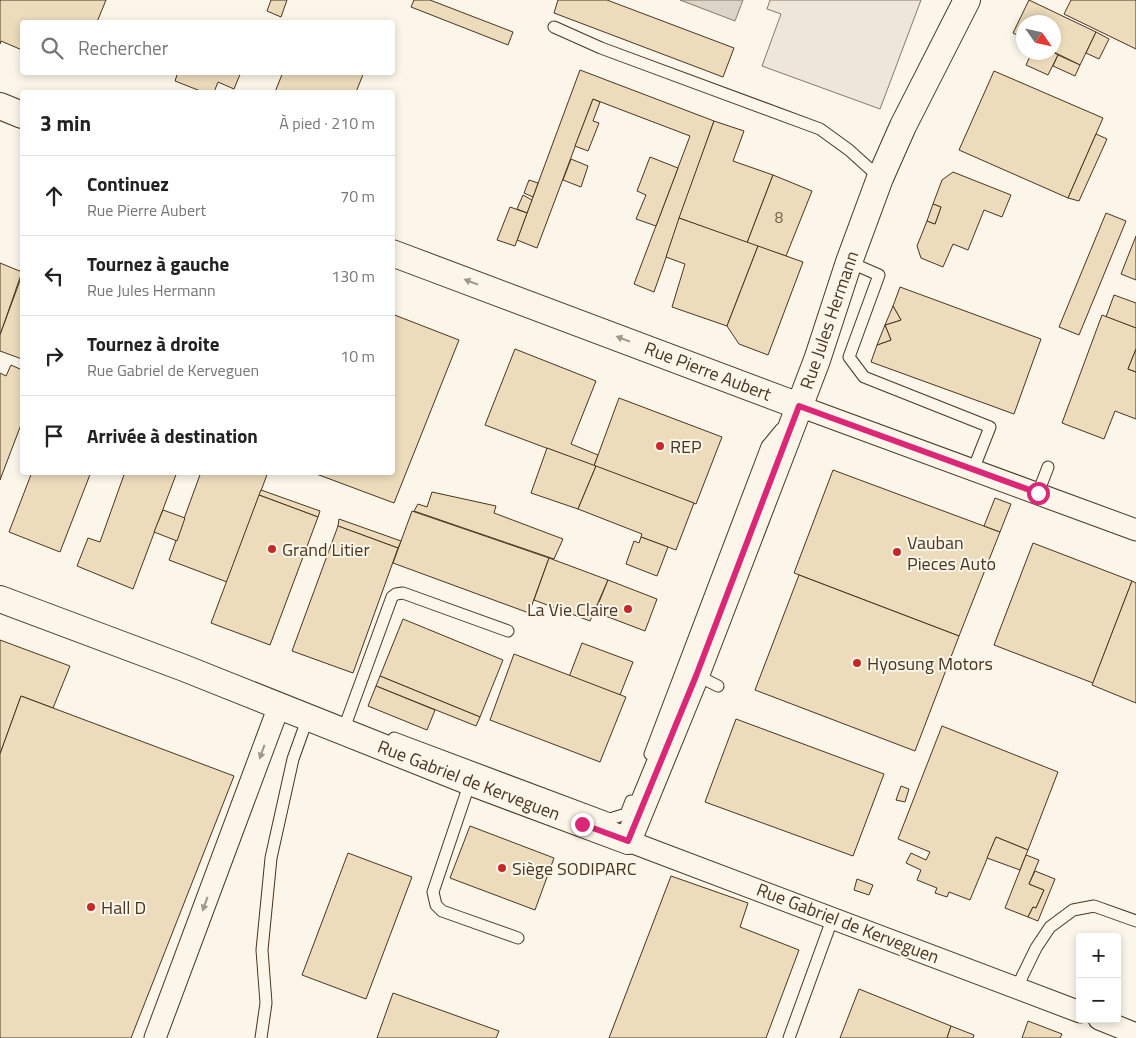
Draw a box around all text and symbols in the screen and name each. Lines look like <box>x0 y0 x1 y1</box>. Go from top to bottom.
north arrow <box>1016 15 1061 60</box>
search box <box>20 20 395 75</box>
text: Rechercher <box>78 33 168 62</box>
icon: search <box>38 34 66 62</box>
text: 3 min <box>40 107 91 139</box>
text: À pied · 210 m <box>279 111 375 135</box>
text: Continuez <box>87 169 169 198</box>
icon: ahead <box>40 182 68 210</box>
text: 70 m <box>340 184 375 208</box>
text: Rue Pierre Aubert <box>87 198 206 222</box>
house number: 8 <box>775 206 783 229</box>
street label: Rue Jules Hermann <box>793 247 865 393</box>
text: Tournez à gauche <box>87 249 229 278</box>
icon: left <box>40 262 68 290</box>
text: 130 m <box>331 264 375 288</box>
text: Rue Jules Hermann <box>87 278 216 302</box>
one-way arrow <box>463 278 478 285</box>
text: Tournez à droite <box>87 329 219 358</box>
street label: Rue Pierre Aubert <box>641 334 776 408</box>
one-way arrow <box>615 335 630 343</box>
icon: right <box>40 342 68 370</box>
text: 10 m <box>340 344 375 368</box>
text: Rue Gabriel de Kerveguen <box>87 358 259 382</box>
text: Arrivée à destination <box>87 421 258 450</box>
icon: arrive <box>40 422 68 450</box>
place label: REP <box>670 433 702 460</box>
marker: REP <box>654 440 666 452</box>
route start <box>1027 482 1050 505</box>
place label: Vauban Pieces Auto <box>907 529 996 577</box>
place label: Grand Litier <box>282 536 370 563</box>
marker: Grand Litier <box>266 543 278 555</box>
marker: Vauban Pieces Auto <box>891 546 903 558</box>
place label: La Vie Claire <box>527 596 618 623</box>
marker: La Vie Claire <box>622 603 634 615</box>
place label: Hyosung Motors <box>867 650 993 677</box>
marker: Hyosung Motors <box>851 657 863 669</box>
street label: Rue Gabriel de Kerveguen <box>374 733 564 827</box>
one-way arrow <box>258 744 265 759</box>
route end <box>571 813 594 836</box>
place label: Siège SODIPARC <box>512 855 637 882</box>
marker: Siège SODIPARC <box>496 862 508 874</box>
street label: Rue Gabriel de Kerveguen <box>753 876 943 970</box>
place label: Hall D <box>101 894 146 921</box>
one-way arrow <box>201 897 209 911</box>
marker: Hall D <box>85 901 97 913</box>
map controls <box>1076 933 1121 1023</box>
button: + <box>1076 933 1121 978</box>
button: − <box>1076 978 1121 1023</box>

